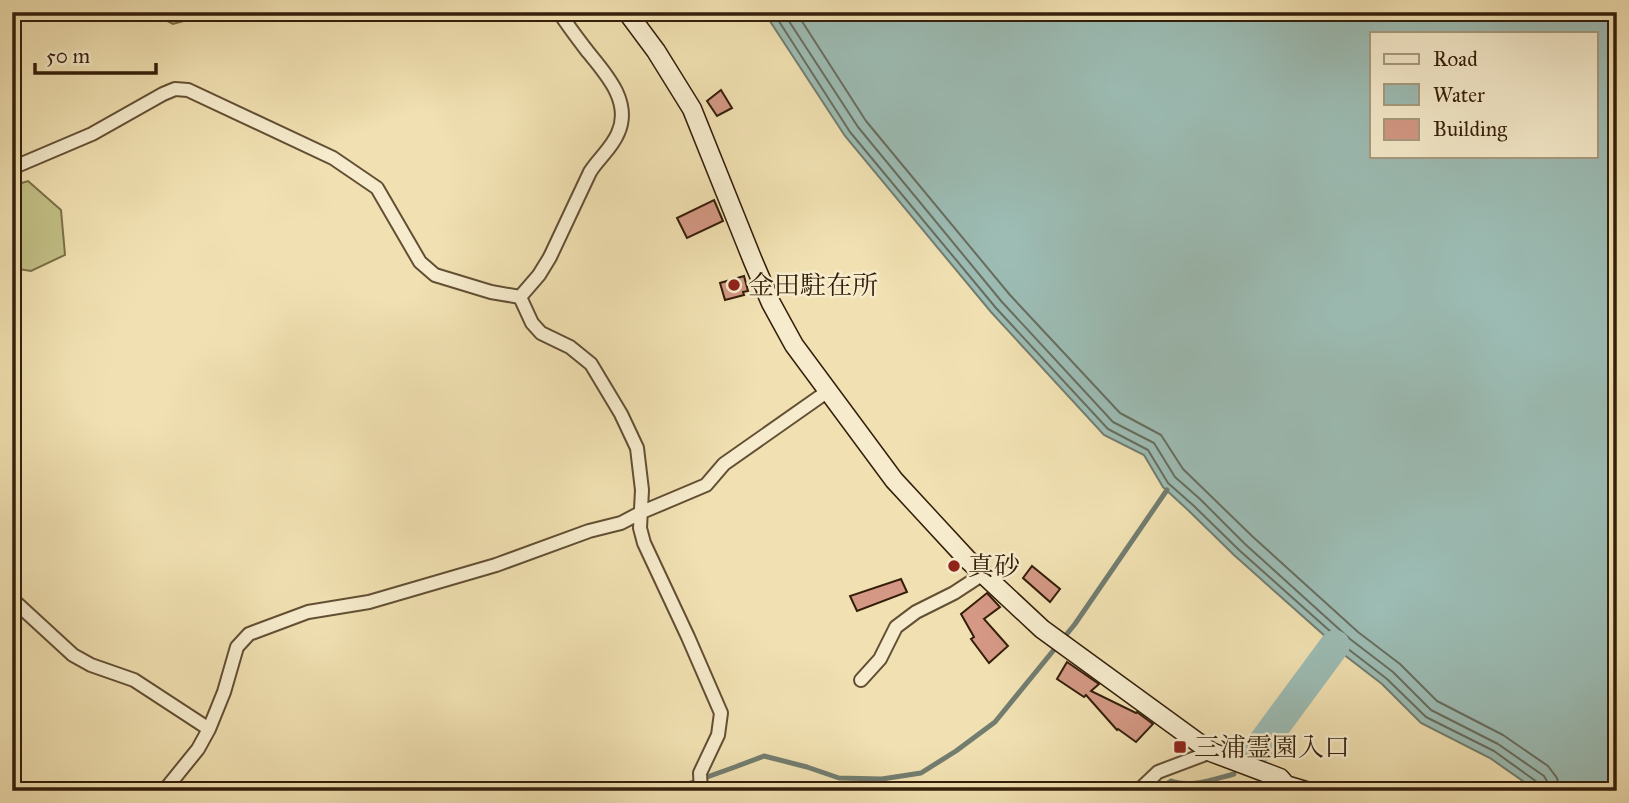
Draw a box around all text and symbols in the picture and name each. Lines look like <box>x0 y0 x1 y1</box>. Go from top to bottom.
scale bar <box>35 32 156 76</box>
legend <box>1370 32 1598 158</box>
text: 50 m <box>46 43 91 69</box>
text: Road <box>1433 46 1478 72</box>
text: Water <box>1433 82 1485 108</box>
text: Building <box>1433 116 1507 142</box>
place label: 金田駐在所 <box>748 269 878 301</box>
marker: 金田駐在所 <box>726 277 742 293</box>
place label: 真砂 <box>968 550 1020 582</box>
marker: 真砂 <box>946 558 962 574</box>
place label: 三浦霊園入口 <box>1194 731 1350 763</box>
marker: 三浦霊園入口 <box>1172 739 1188 755</box>

